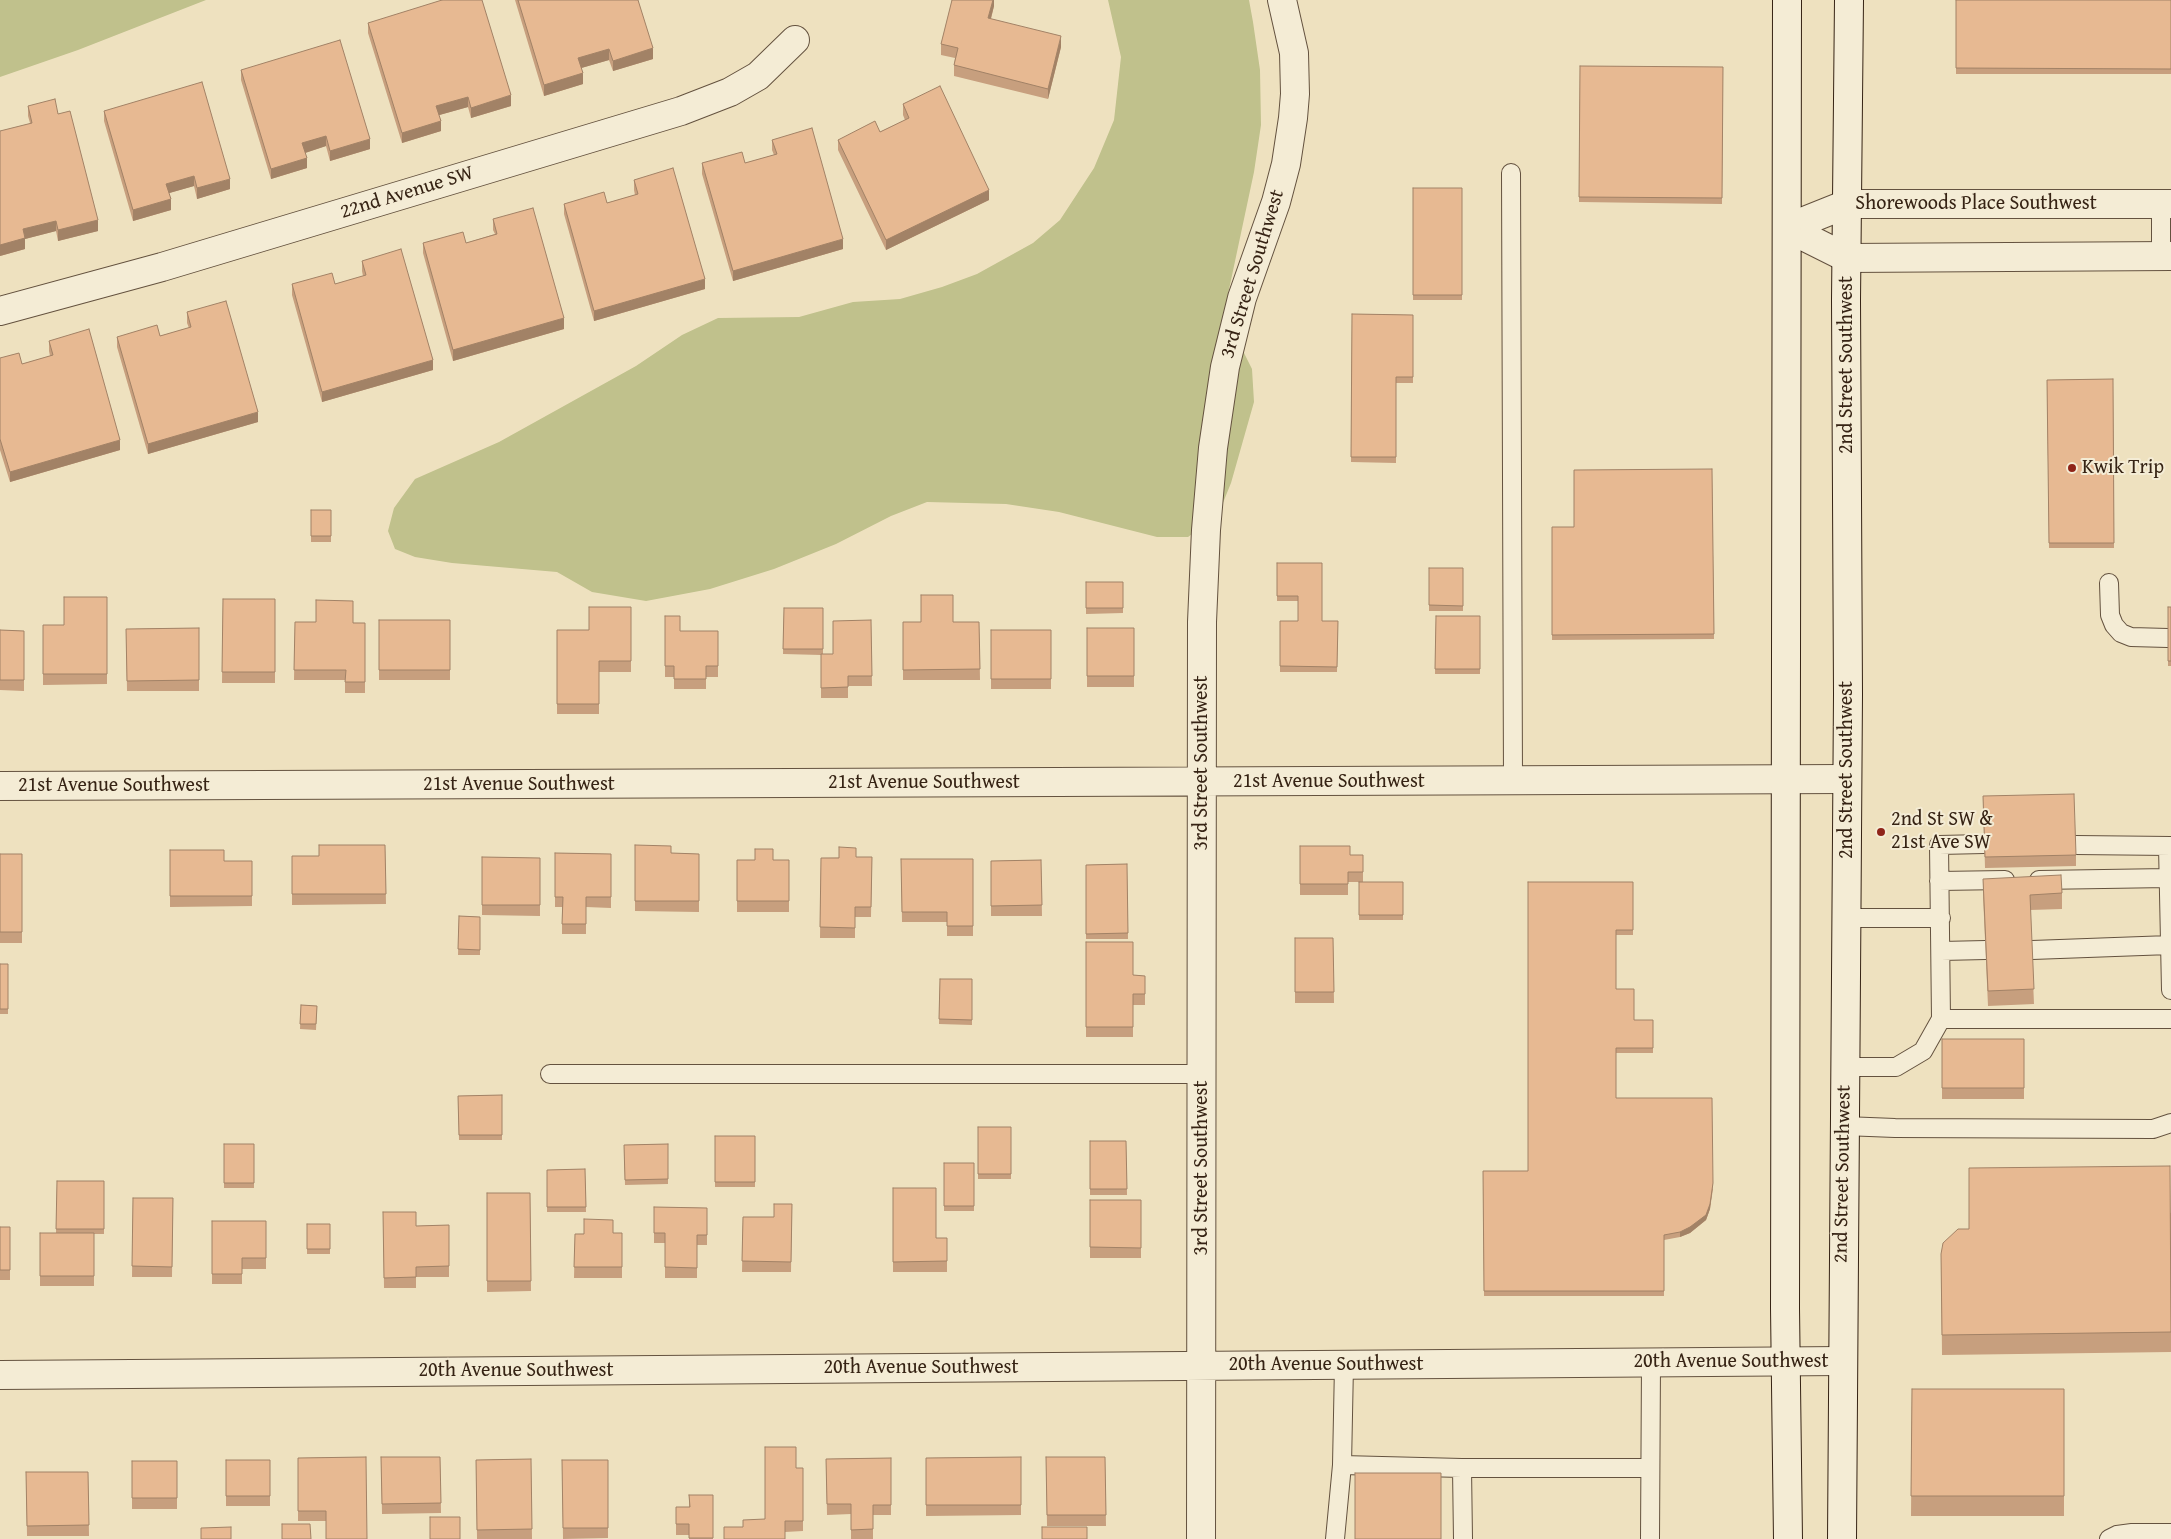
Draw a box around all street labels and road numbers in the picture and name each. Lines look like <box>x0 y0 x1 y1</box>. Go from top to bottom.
street label: 22nd Avenue SW <box>337 161 477 225</box>
street label: 3rd Street Southwest <box>1216 187 1290 361</box>
street label: Shorewoods Place Southwest <box>1855 192 2097 216</box>
street label: 2nd Street Southwest <box>1835 276 1859 454</box>
street label: 3rd Street Southwest <box>1190 675 1214 851</box>
street label: 2nd Street Southwest <box>1835 681 1859 859</box>
street label: 21st Avenue Southwest <box>1233 770 1425 794</box>
street label: 21st Avenue Southwest <box>828 771 1020 795</box>
street label: 21st Avenue Southwest <box>423 773 615 797</box>
street label: 21st Avenue Southwest <box>18 774 210 798</box>
street label: 3rd Street Southwest <box>1190 1080 1214 1256</box>
street label: 2nd Street Southwest <box>1829 1085 1857 1263</box>
street label: 20th Avenue Southwest <box>1633 1350 1829 1374</box>
street label: 20th Avenue Southwest <box>1228 1353 1424 1377</box>
street label: 20th Avenue Southwest <box>823 1356 1019 1380</box>
street label: 20th Avenue Southwest <box>418 1359 614 1383</box>

